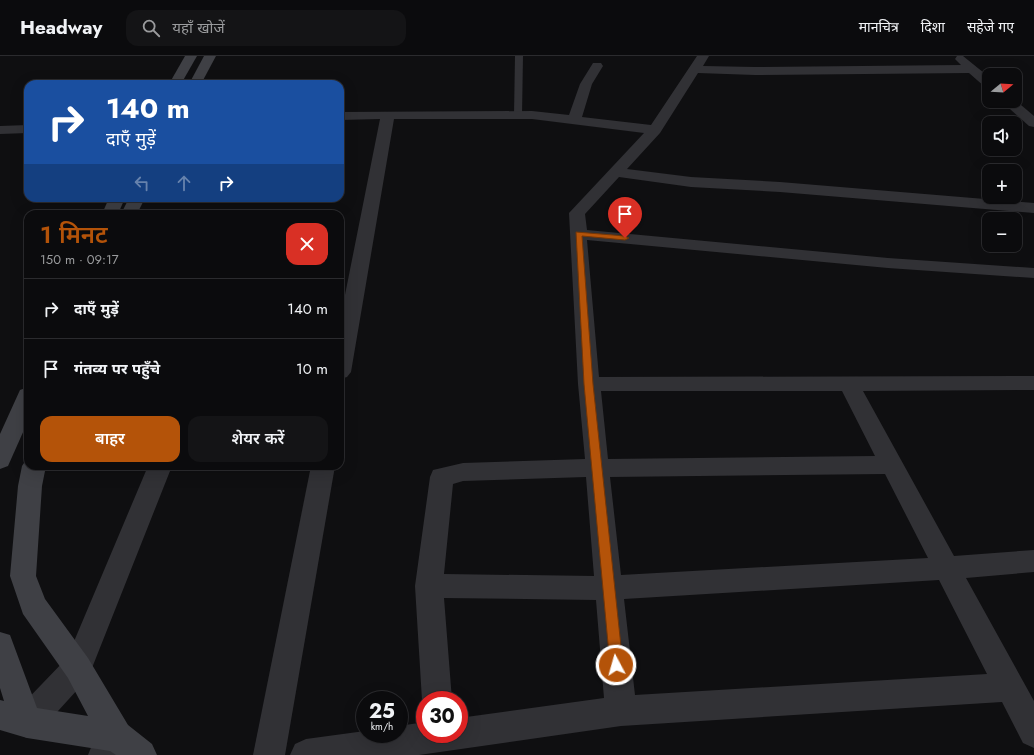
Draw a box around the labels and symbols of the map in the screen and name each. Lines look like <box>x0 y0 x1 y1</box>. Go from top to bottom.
north arrow <box>982 68 1022 108</box>
pin <box>608 197 642 238</box>
position arrow <box>595 644 637 686</box>
speed limit sign: 30 <box>416 691 468 743</box>

